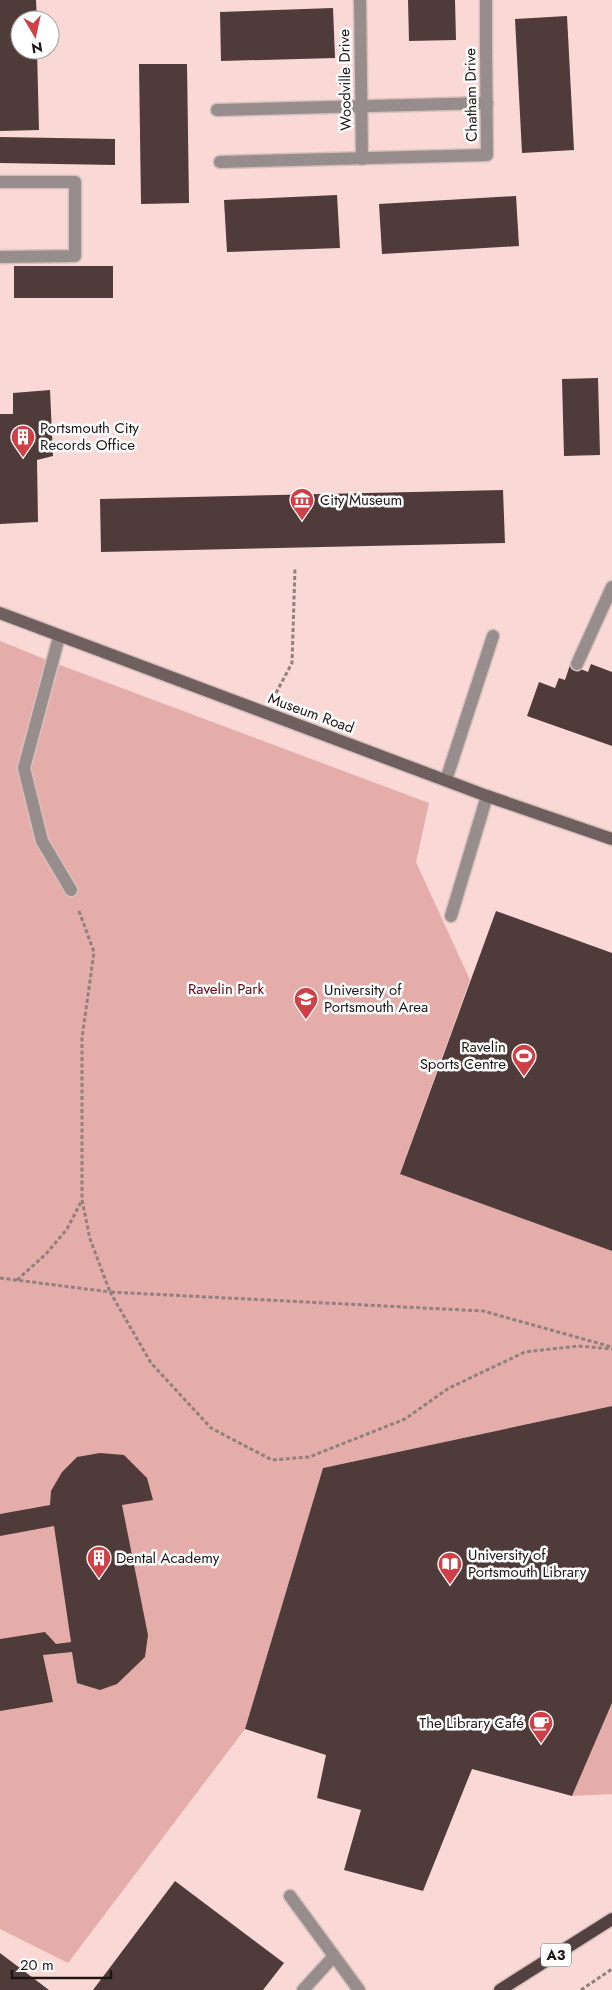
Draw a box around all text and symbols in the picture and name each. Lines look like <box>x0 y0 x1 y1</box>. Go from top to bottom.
north arrow <box>10 10 60 60</box>
street label: Woodville Drive <box>333 29 357 131</box>
text: N <box>30 37 44 59</box>
street label: Chatham Drive <box>459 48 483 142</box>
place label: Portsmouth City Records Office <box>40 417 139 456</box>
building icon: Portsmouth City Records Office <box>10 424 36 458</box>
museum icon: City Museum <box>289 487 315 521</box>
place label: City Museum <box>320 489 402 511</box>
street label: Museum Road <box>265 687 357 739</box>
park label: Ravelin Park <box>188 978 264 1000</box>
place label: University of Portsmouth Area <box>324 979 428 1018</box>
school or university icon: University of Portsmouth Area <box>293 986 319 1020</box>
place label: Ravelin Sports Centre <box>420 1036 506 1075</box>
sports icon: Ravelin Sports Centre <box>511 1043 537 1077</box>
place label: University of Portsmouth Library <box>468 1544 587 1583</box>
building icon: Dental Academy <box>86 1545 112 1579</box>
place label: Dental Academy <box>116 1547 220 1569</box>
library icon: University of Portsmouth Library <box>437 1551 463 1585</box>
cafe icon: The Library Café <box>528 1710 554 1744</box>
place label: The Library Café <box>419 1712 524 1734</box>
road number: A3 <box>541 1944 571 1966</box>
scale bar <box>12 1948 111 1980</box>
text: 20 m <box>20 1954 54 1976</box>

